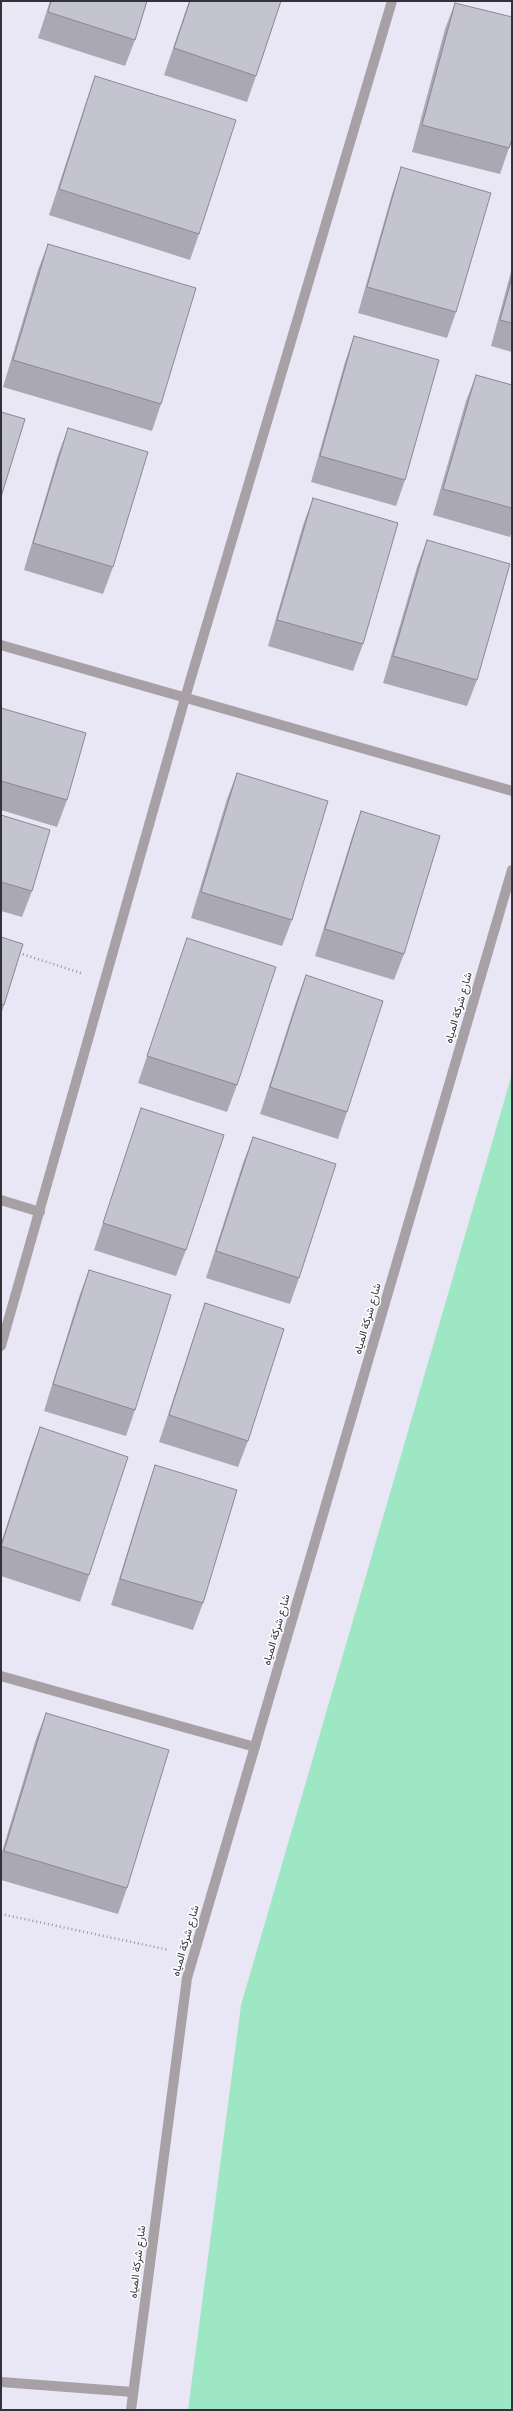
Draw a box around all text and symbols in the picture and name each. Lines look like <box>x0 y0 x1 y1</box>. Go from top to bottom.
street label: شارع شركة المياه <box>443 971 475 1045</box>
street label: شارع شركة المياه <box>352 1282 384 1356</box>
street label: شارع شركة المياه <box>261 1593 293 1667</box>
street label: شارع شركة المياه <box>170 1904 202 1978</box>
street label: شارع شركة المياه <box>127 2225 149 2299</box>

